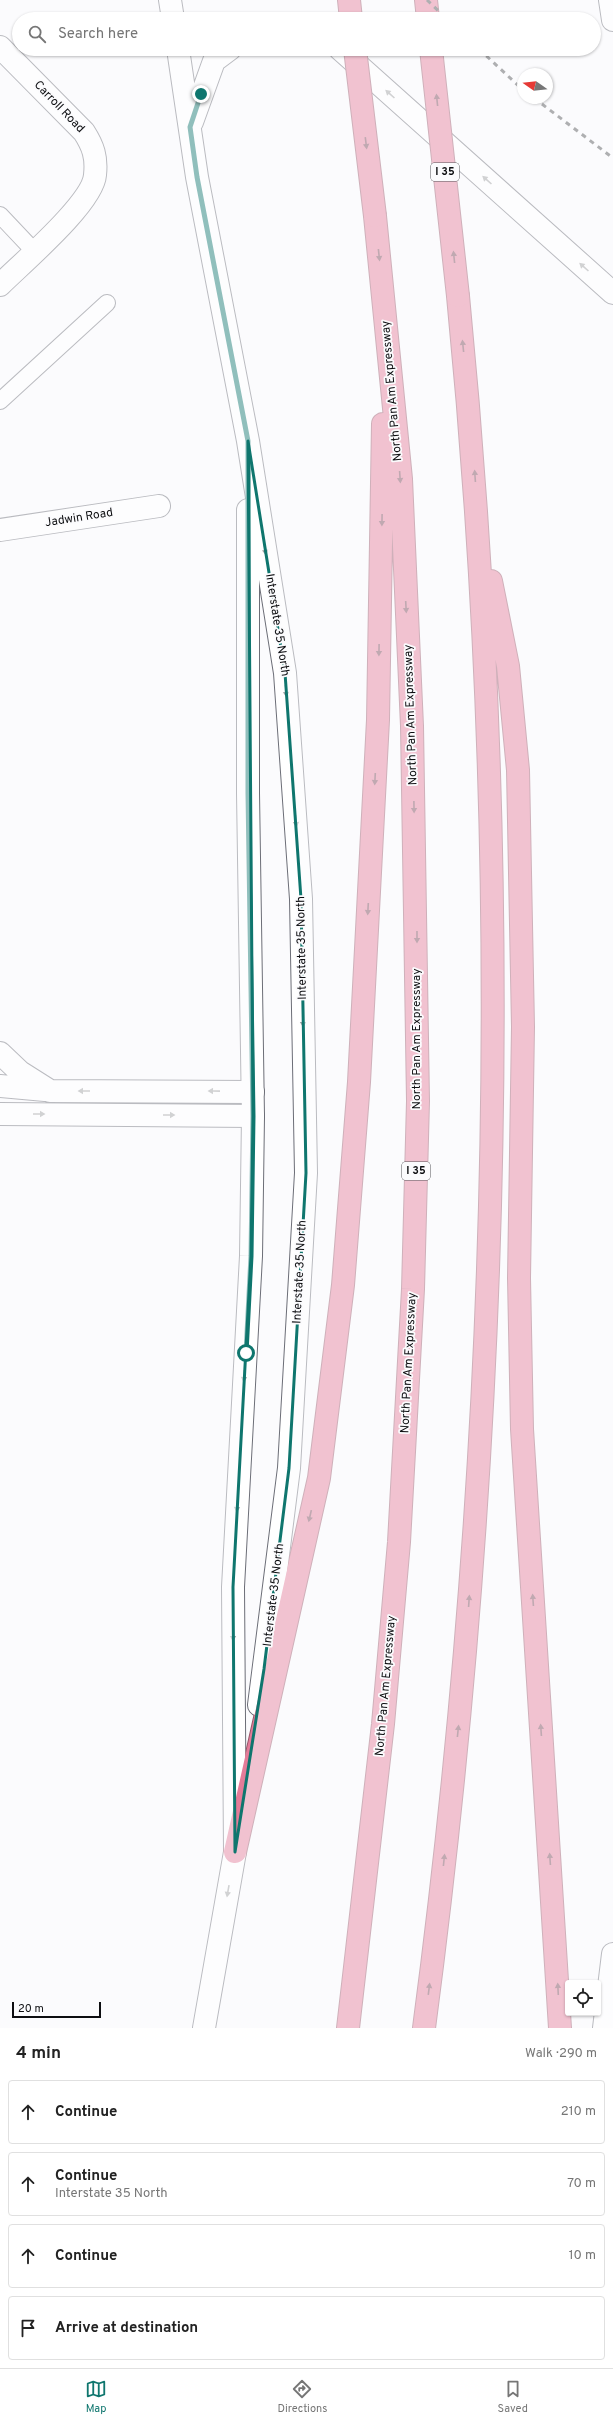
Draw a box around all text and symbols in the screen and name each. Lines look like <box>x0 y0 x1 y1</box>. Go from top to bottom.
search box <box>12 12 601 56</box>
icon: search <box>26 23 48 45</box>
text: Search here <box>58 25 138 44</box>
north arrow <box>517 68 553 104</box>
street label: Carroll Road <box>30 77 88 137</box>
route end <box>192 85 210 103</box>
one-way arrow <box>385 89 395 99</box>
one-way arrow <box>434 94 440 106</box>
one-way arrow <box>363 137 370 149</box>
road number: I 35 <box>431 163 459 181</box>
one-way arrow <box>482 176 493 185</box>
one-way arrow <box>376 249 383 261</box>
one-way arrow <box>451 251 457 263</box>
one-way arrow <box>579 262 589 272</box>
street label: North Pan Am Expressway <box>378 320 406 462</box>
one-way arrow <box>460 340 467 352</box>
one-way arrow <box>471 470 478 482</box>
one-way arrow <box>397 471 404 483</box>
street label: Jadwin Road <box>44 505 114 531</box>
one-way arrow <box>378 514 385 526</box>
one-way arrow <box>262 543 268 555</box>
street label: Interstate 35 North <box>261 572 293 678</box>
one-way arrow <box>403 601 410 613</box>
one-way arrow <box>376 644 382 657</box>
street label: North Pan Am Expressway <box>401 644 421 786</box>
one-way arrow <box>283 685 290 697</box>
one-way arrow <box>372 773 378 786</box>
one-way arrow <box>411 801 417 814</box>
one-way arrow <box>292 815 299 827</box>
street label: Interstate 35 North <box>293 896 311 1000</box>
one-way arrow <box>365 903 371 916</box>
one-way arrow <box>414 931 420 944</box>
street label: North Pan Am Expressway <box>409 968 425 1110</box>
one-way arrow <box>300 1015 306 1028</box>
one-way arrow <box>77 1088 90 1094</box>
one-way arrow <box>207 1088 220 1094</box>
one-way arrow <box>33 1111 46 1117</box>
one-way arrow <box>163 1112 176 1118</box>
road number: I 35 <box>402 1162 430 1180</box>
street label: Interstate 35 North <box>289 1220 311 1324</box>
street label: North Pan Am Expressway <box>397 1292 421 1434</box>
route start <box>237 1344 255 1362</box>
one-way arrow <box>241 1370 248 1382</box>
one-way arrow <box>234 1500 241 1512</box>
one-way arrow <box>307 1510 313 1522</box>
street label: Interstate 35 North <box>260 1543 288 1647</box>
one-way arrow <box>529 1594 536 1606</box>
one-way arrow <box>465 1595 472 1607</box>
street label: North Pan Am Expressway <box>372 1615 400 1757</box>
one-way arrow <box>230 1629 236 1642</box>
one-way arrow <box>538 1724 545 1736</box>
one-way arrow <box>455 1725 461 1737</box>
one-way arrow <box>547 1853 554 1865</box>
one-way arrow <box>441 1854 447 1866</box>
one-way arrow <box>225 1885 231 1897</box>
map controls <box>565 1980 601 2016</box>
button: locate <box>565 1980 601 2016</box>
one-way arrow <box>426 1983 433 1995</box>
one-way arrow <box>555 1983 562 1995</box>
scale bar <box>12 2000 101 2019</box>
text: 20 m <box>18 2002 44 2016</box>
text: 4 min <box>16 2043 61 2065</box>
text: Walk · 290 m <box>525 2046 597 2062</box>
icon: ahead <box>17 2101 39 2123</box>
text: Continue <box>55 2103 117 2122</box>
text: 210 m <box>561 2104 596 2120</box>
text: Continue <box>55 2167 117 2186</box>
icon: ahead <box>17 2173 39 2195</box>
text: 70 m <box>567 2176 596 2192</box>
text: Interstate 35 North <box>55 2186 167 2202</box>
icon: ahead <box>17 2245 39 2267</box>
text: Continue <box>55 2247 117 2266</box>
text: 10 m <box>569 2248 596 2264</box>
icon: arrive <box>17 2317 39 2339</box>
text: Arrive at destination <box>55 2319 198 2338</box>
tab: Map <box>85 2378 107 2416</box>
tab: Directions <box>277 2378 327 2416</box>
tab: Saved <box>498 2378 528 2416</box>

